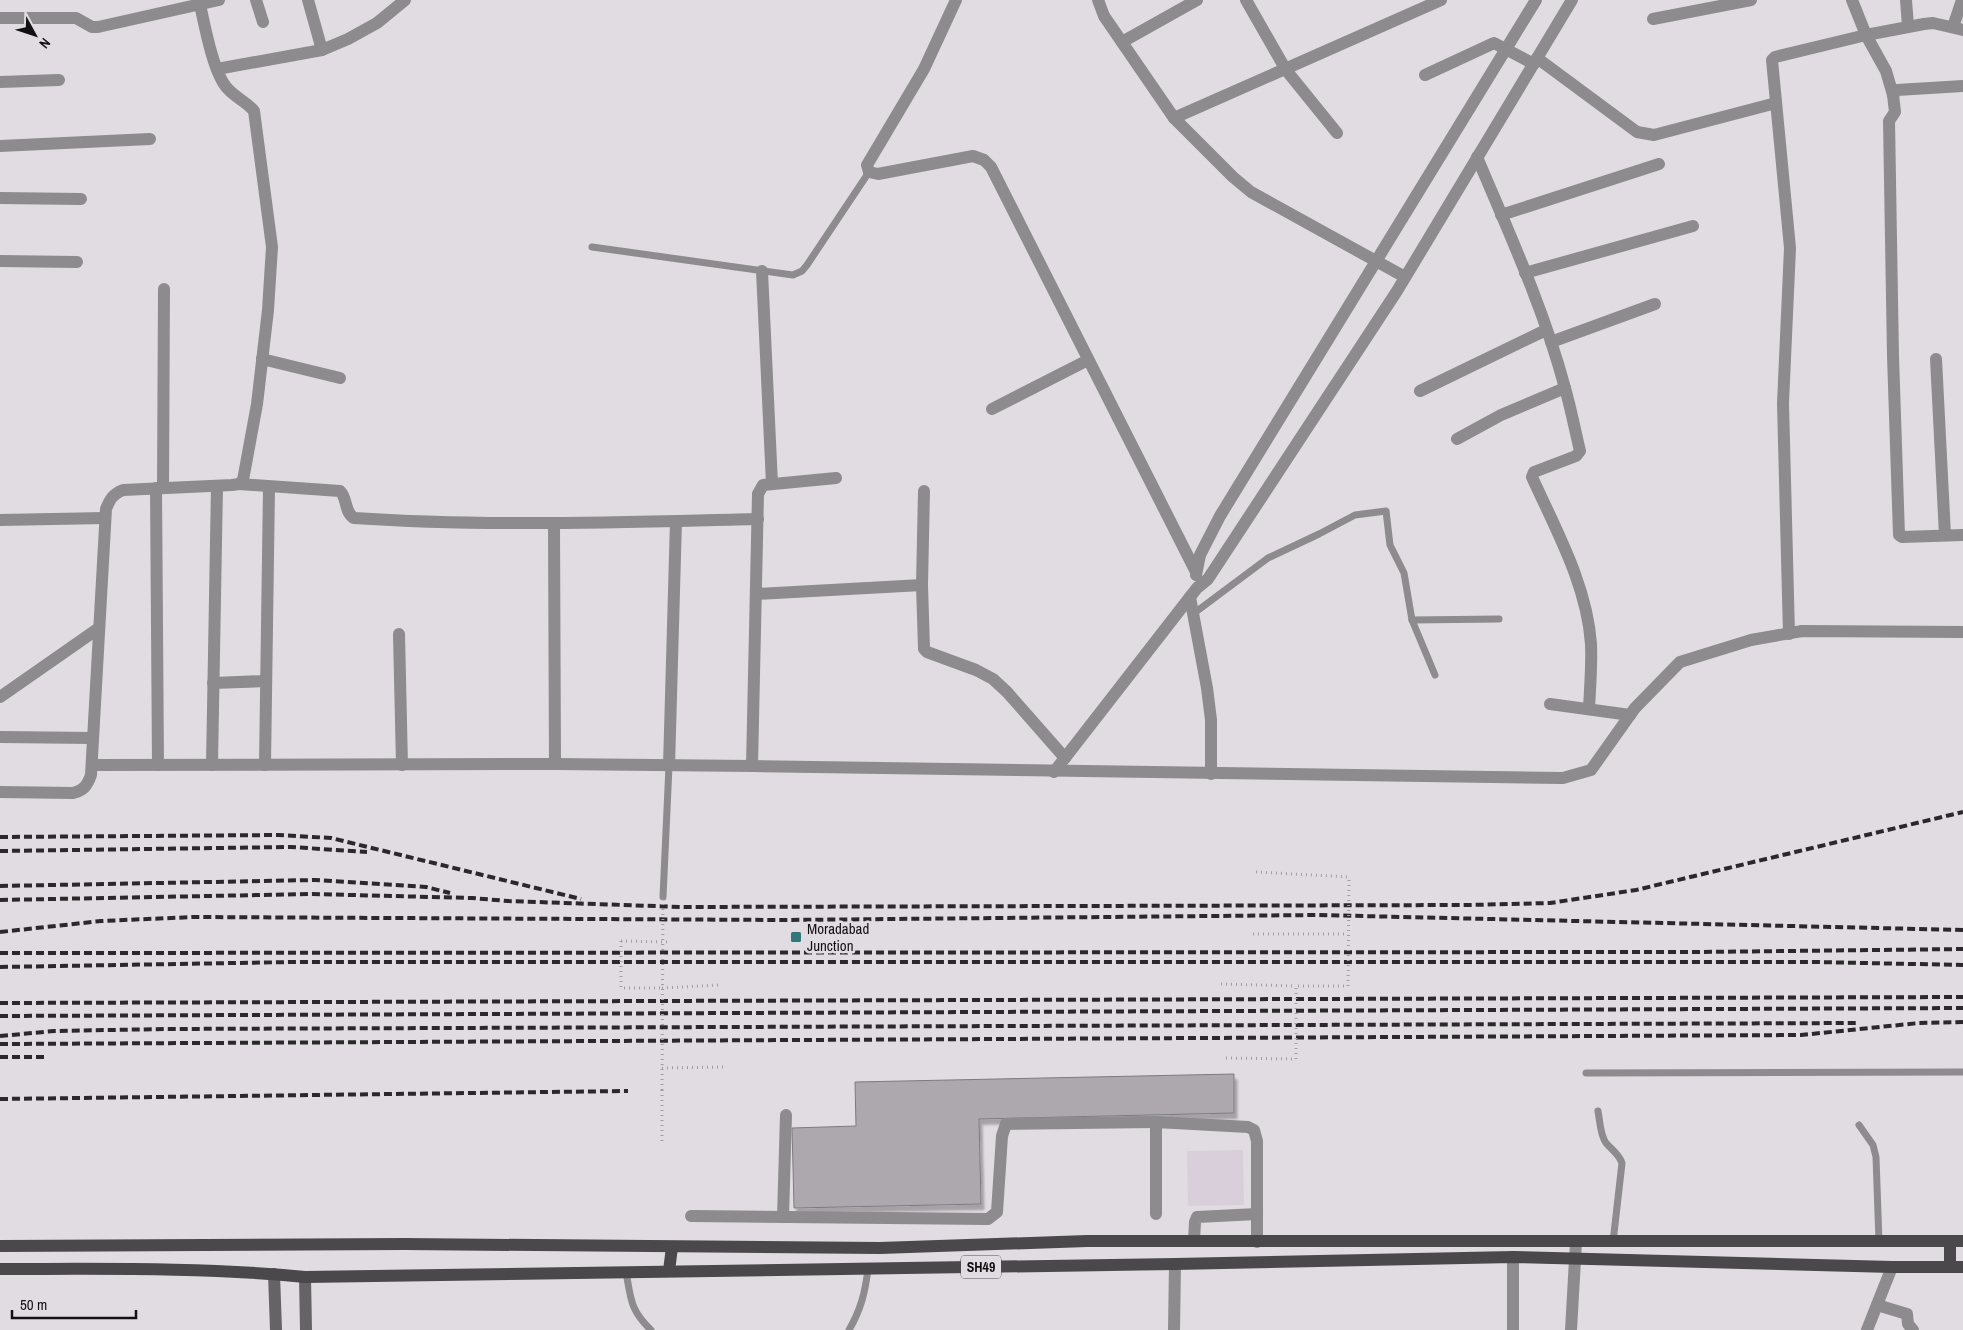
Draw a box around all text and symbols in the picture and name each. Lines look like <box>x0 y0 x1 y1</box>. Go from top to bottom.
north arrow <box>10 10 60 60</box>
text: N <box>35 34 55 52</box>
place label: Moradabad Junction <box>807 918 869 956</box>
marker: Moradabad Junction <box>789 930 803 944</box>
road number: SH49 <box>961 1256 1001 1278</box>
scale bar <box>12 1288 136 1320</box>
text: 50 m <box>20 1294 47 1315</box>

